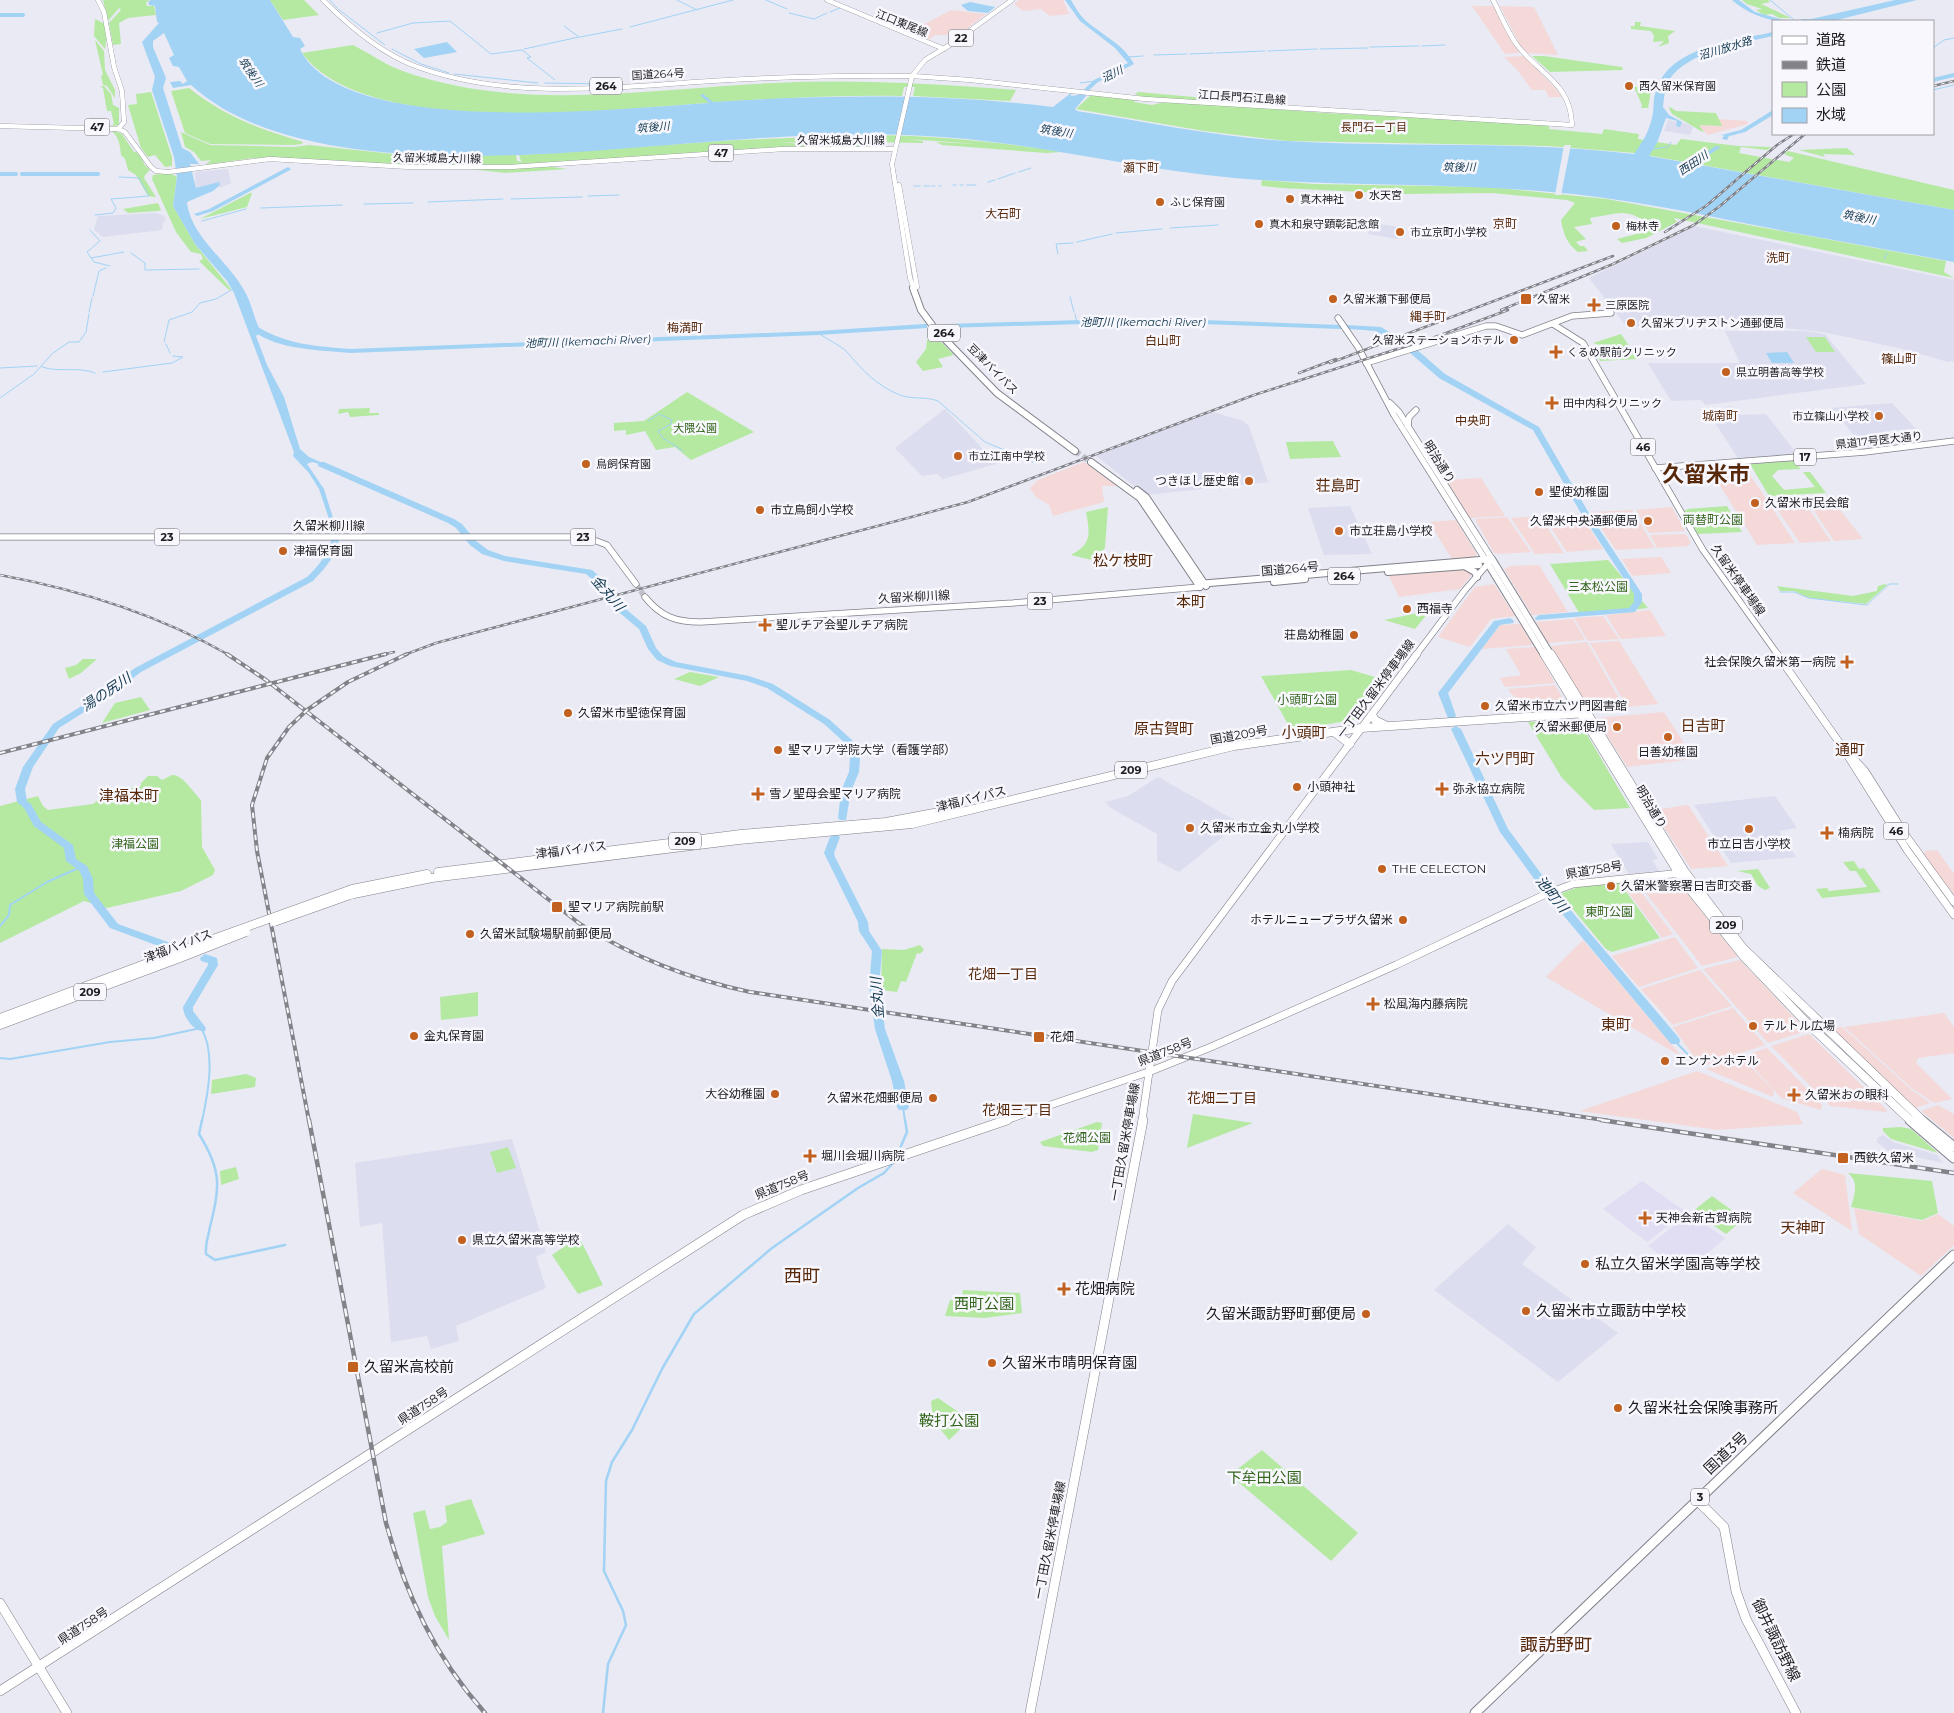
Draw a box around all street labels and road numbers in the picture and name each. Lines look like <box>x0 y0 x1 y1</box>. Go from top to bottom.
street label: 江口東尾線 <box>874 6 930 40</box>
road number: 22 <box>948 29 974 46</box>
street label: 国道264号 <box>631 66 685 82</box>
road number: 264 <box>590 78 622 94</box>
street label: 江口長門石江島線 <box>1198 87 1286 107</box>
road number: 47 <box>84 118 110 136</box>
street label: 久留米城島大川線 <box>797 133 885 147</box>
road number: 47 <box>708 144 734 162</box>
street label: 久留米城島大川線 <box>393 150 481 166</box>
road number: 264 <box>928 324 960 342</box>
street label: 豆津バイパス <box>965 341 1021 397</box>
street label: 県道17号医大通り <box>1835 428 1923 452</box>
street label: 明治通り <box>1420 437 1459 486</box>
road number: 46 <box>1630 438 1656 456</box>
road number: 17 <box>1794 448 1816 466</box>
street label: 久留米柳川線 <box>293 518 365 533</box>
road number: 23 <box>154 528 180 546</box>
road number: 23 <box>570 528 596 546</box>
street label: 久留米停車場線 <box>1708 541 1769 618</box>
street label: 国道264号 <box>1260 559 1320 579</box>
road number: 264 <box>1328 568 1360 584</box>
street label: 久留米柳川線 <box>878 587 950 606</box>
road number: 23 <box>1028 592 1052 610</box>
street label: 一丁田久留米停車場線 <box>1333 636 1418 741</box>
street label: 国道209号 <box>1209 722 1269 747</box>
road number: 209 <box>1115 762 1147 778</box>
street label: 明治通り <box>1633 782 1670 831</box>
street label: 津福バイパス <box>934 783 1008 814</box>
road number: 46 <box>1884 822 1908 839</box>
road number: 209 <box>669 832 701 849</box>
street label: 津福バイパス <box>534 838 607 861</box>
street label: 県道758号 <box>1564 858 1623 881</box>
road number: 209 <box>1710 916 1742 934</box>
street label: 津福バイパス <box>142 926 214 965</box>
road number: 209 <box>74 984 106 1000</box>
street label: 県道758号 <box>1135 1034 1194 1069</box>
street label: 一丁田久留米停車場線 <box>1107 1082 1142 1202</box>
street label: 県道758号 <box>752 1167 811 1202</box>
street label: 県道758号 <box>395 1384 451 1427</box>
street label: 国道3号 <box>1700 1427 1752 1478</box>
street label: 一丁田久留米停車場線 <box>1031 1480 1068 1600</box>
road number: 3 <box>1691 1488 1709 1505</box>
street label: 御井諏訪野線 <box>1748 1595 1805 1684</box>
street label: 県道758号 <box>55 1604 111 1647</box>

